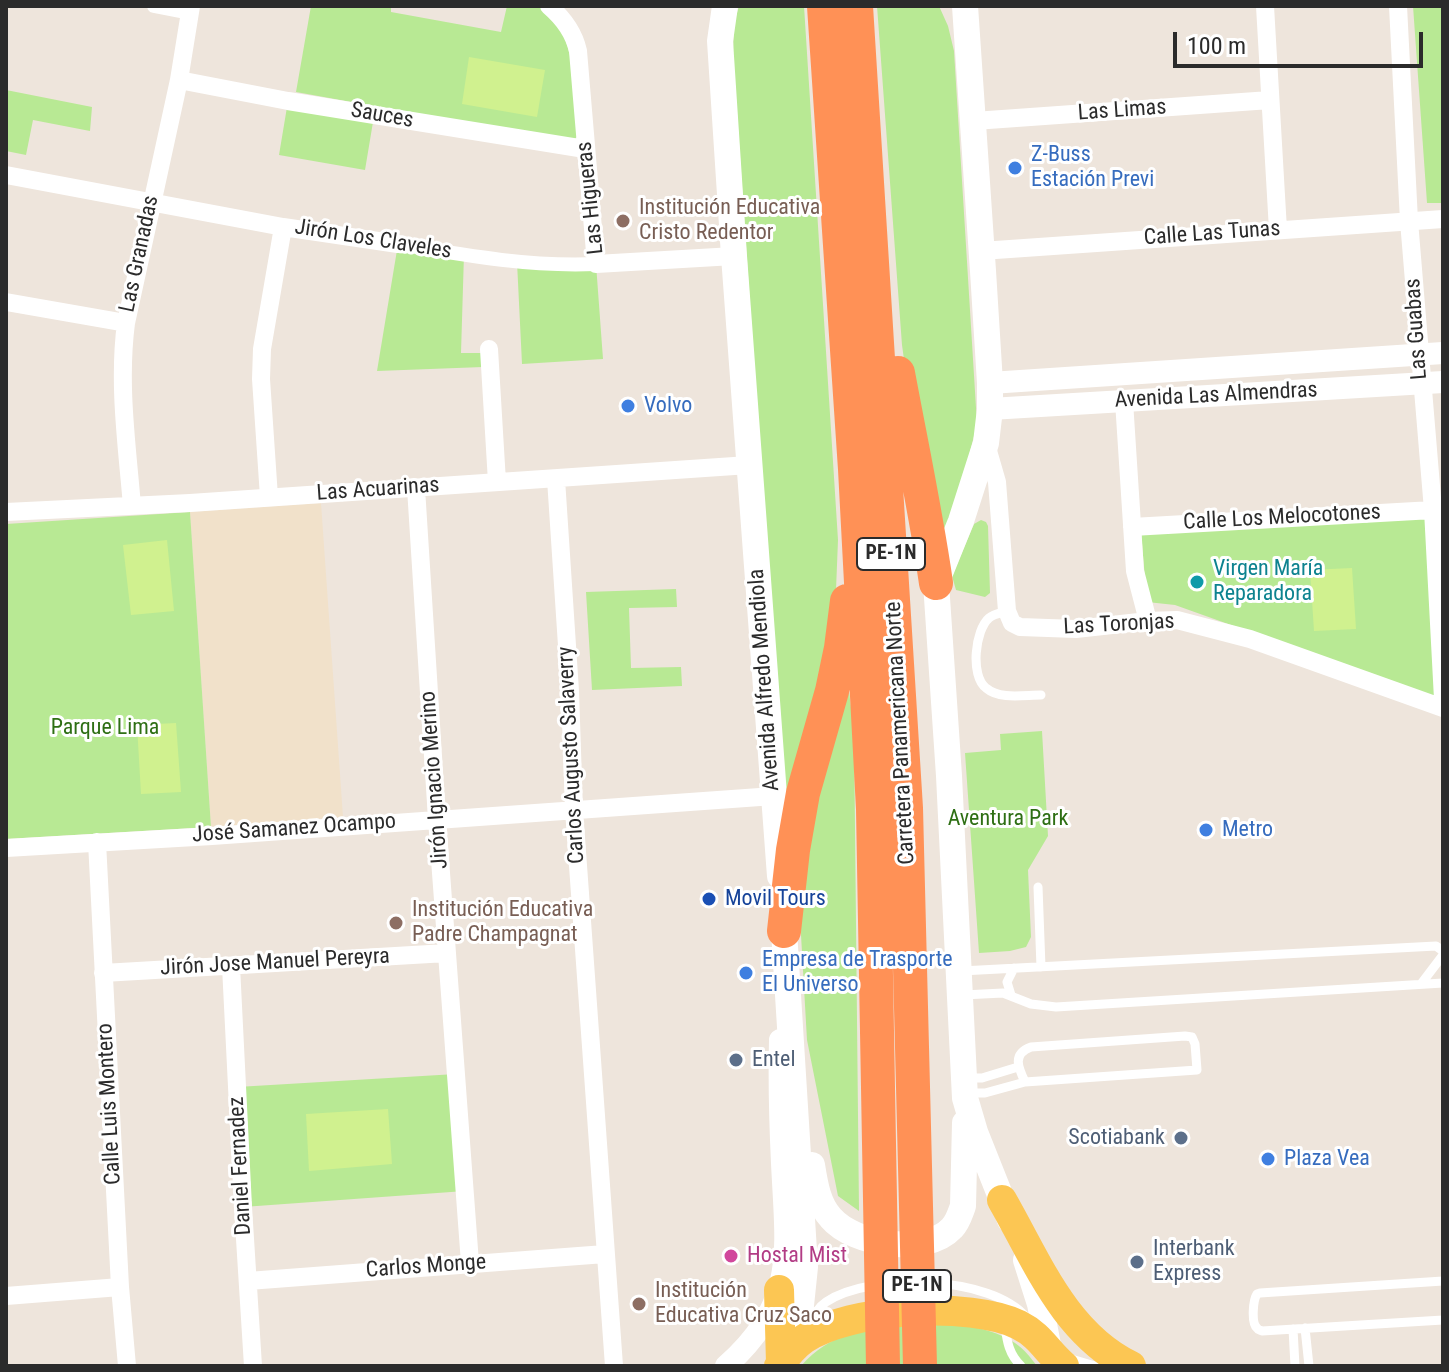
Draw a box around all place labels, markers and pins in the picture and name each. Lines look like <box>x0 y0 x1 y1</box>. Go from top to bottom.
place label: Z-Buss Estación Previ <box>1031 142 1154 194</box>
marker: Z-Buss Estación Previ <box>1006 159 1024 177</box>
place label: Institución Educativa Cristo Redentor <box>639 195 820 246</box>
marker: Institución Educativa Cristo Redentor <box>614 212 632 230</box>
place label: Volvo <box>644 393 692 419</box>
marker: Volvo <box>619 397 637 415</box>
place label: Virgen María Reparadora <box>1213 556 1323 608</box>
marker: Virgen María Reparadora <box>1188 573 1206 591</box>
place label: Metro <box>1222 817 1273 843</box>
marker: Metro <box>1197 821 1215 839</box>
place label: Movil Tours <box>725 886 826 912</box>
marker: Movil Tours <box>700 890 718 908</box>
place label: Institución Educativa Padre Champagnat <box>412 897 593 948</box>
marker: Institución Educativa Padre Champagnat <box>387 914 405 932</box>
place label: Empresa de Trasporte El Universo <box>762 947 953 998</box>
marker: Empresa de Trasporte El Universo <box>737 964 755 982</box>
place label: Entel <box>752 1047 795 1073</box>
marker: Entel <box>727 1051 745 1069</box>
place label: Scotiabank <box>1068 1125 1165 1151</box>
marker: Scotiabank <box>1172 1129 1190 1147</box>
place label: Plaza Vea <box>1284 1146 1370 1172</box>
marker: Plaza Vea <box>1259 1150 1277 1168</box>
place label: Interbank Express <box>1153 1236 1235 1288</box>
place label: Hostal Mist <box>747 1243 847 1269</box>
marker: Hostal Mist <box>722 1247 740 1265</box>
marker: Interbank Express <box>1128 1253 1146 1271</box>
place label: Institución Educativa Cruz Saco <box>655 1278 832 1330</box>
marker: Institución Educativa Cruz Saco <box>630 1295 648 1313</box>

